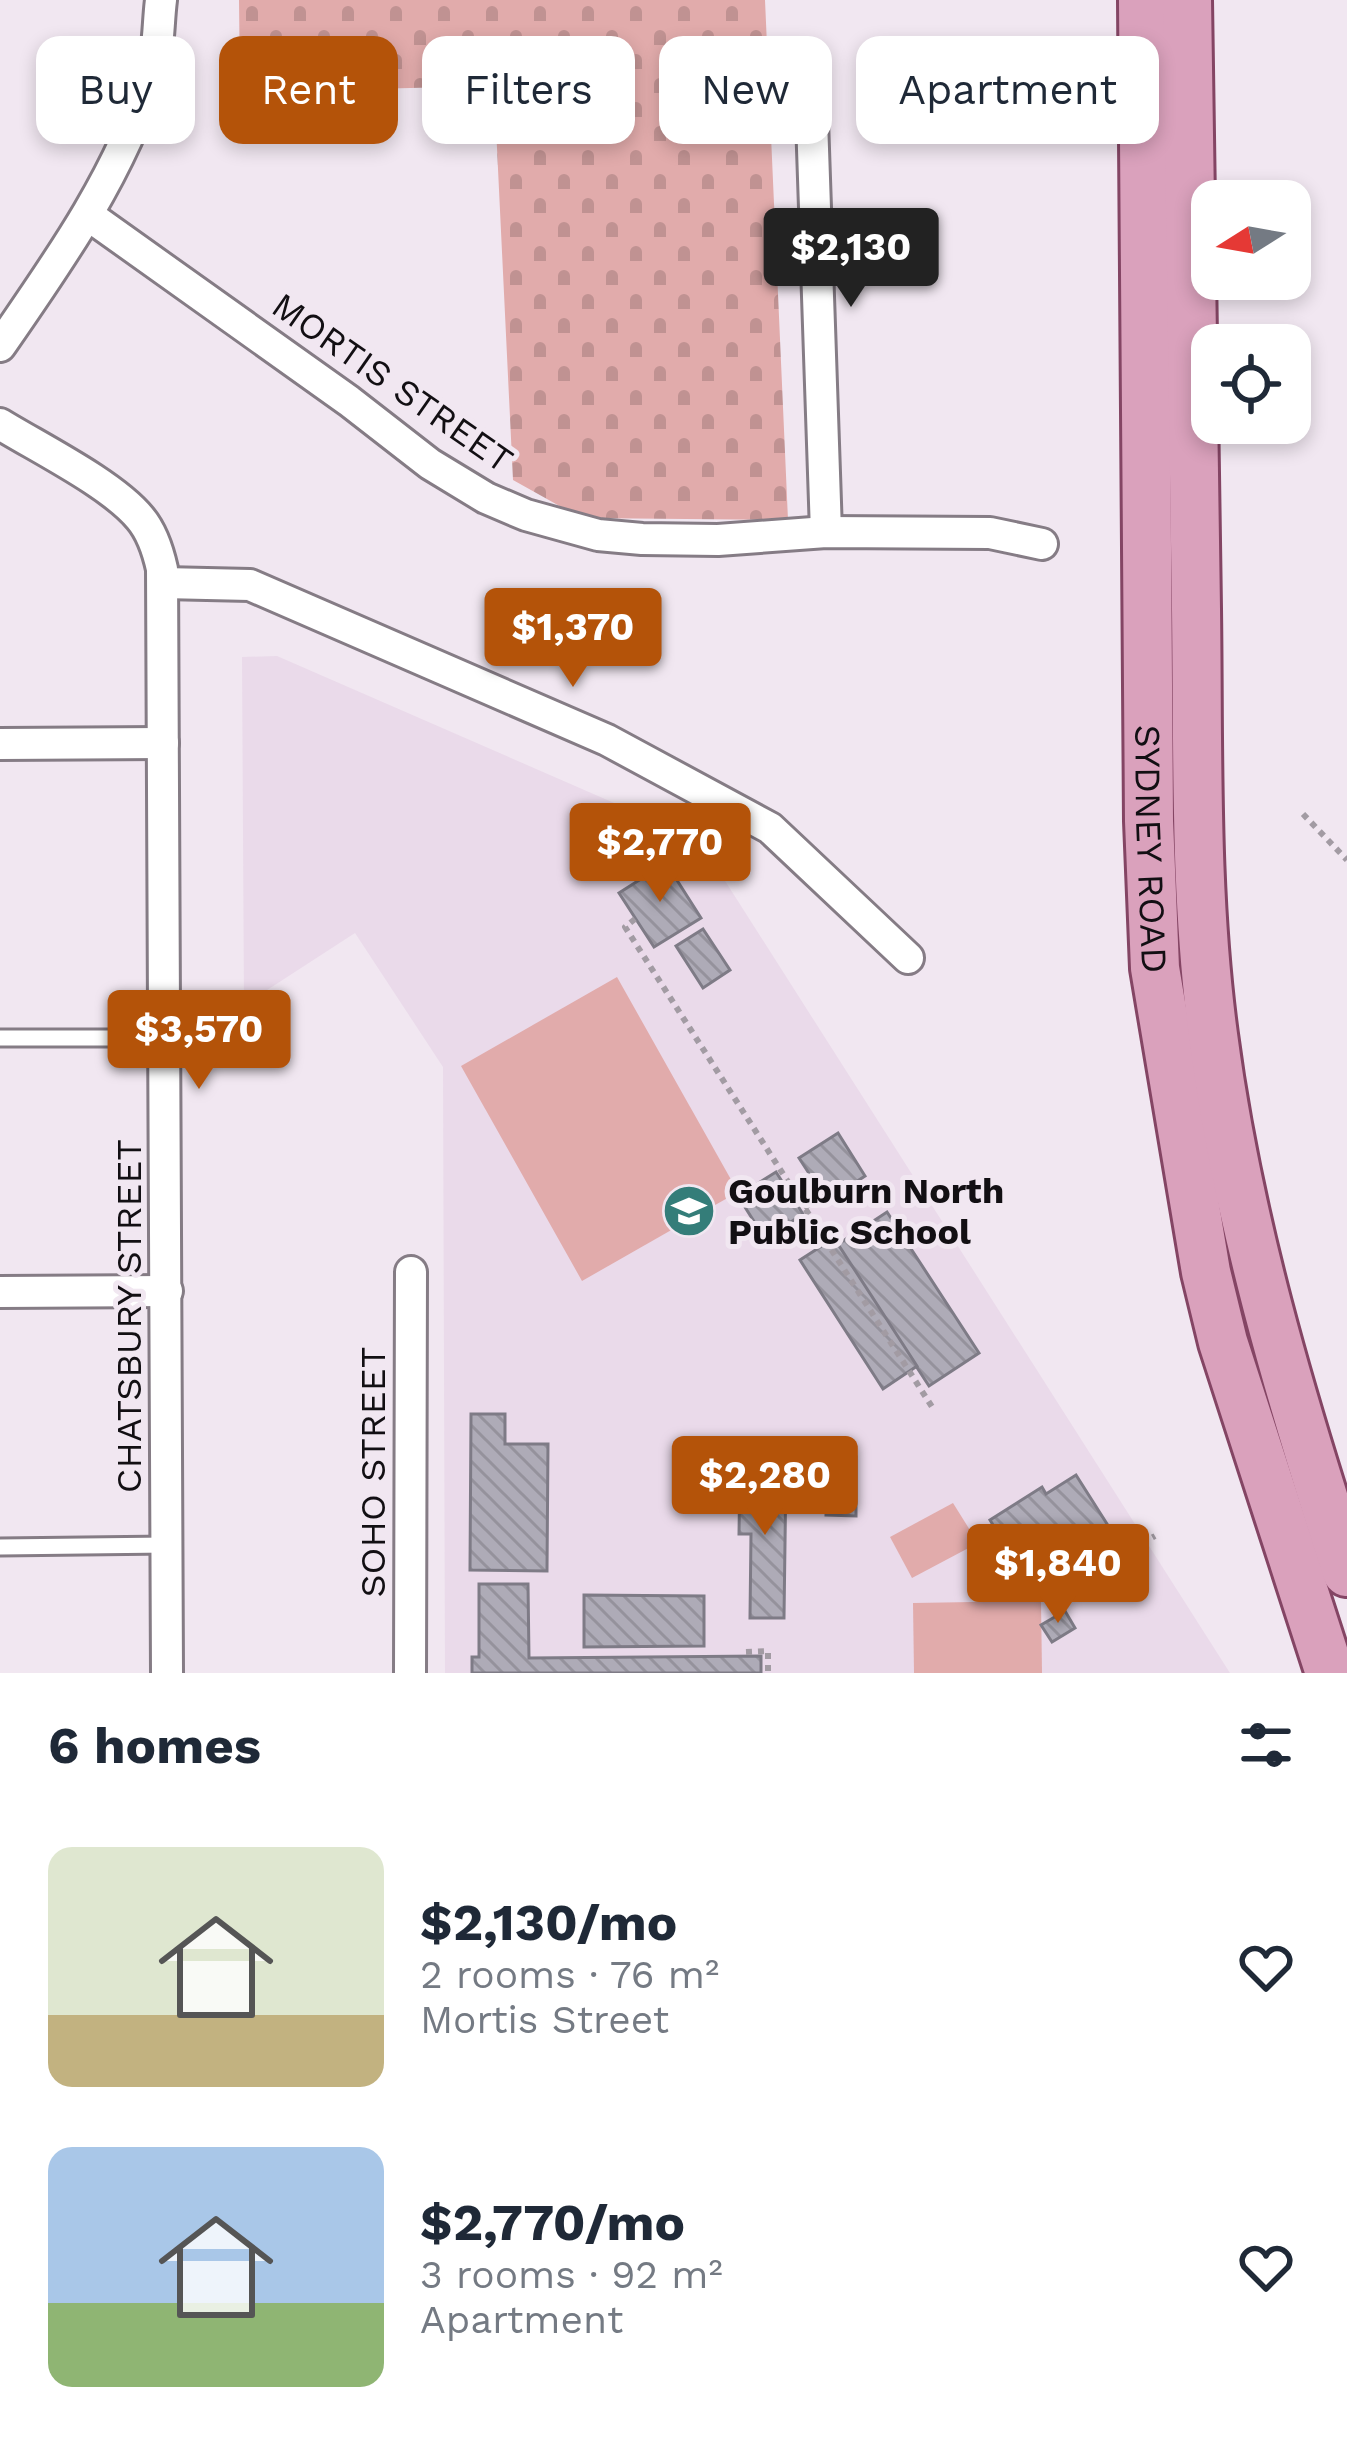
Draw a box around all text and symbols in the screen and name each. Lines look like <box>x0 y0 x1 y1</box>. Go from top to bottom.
chip: Buy <box>36 36 195 144</box>
chip: Rent <box>219 36 398 144</box>
chip: Filters <box>422 36 635 144</box>
chip: New <box>659 36 832 144</box>
chip: Apartment <box>856 36 1159 144</box>
north arrow <box>1191 180 1311 300</box>
map controls <box>1191 180 1311 444</box>
pin: $2,130 <box>753 208 949 310</box>
text: $2,130 <box>791 224 911 269</box>
street label: MORTIS STREET <box>264 284 521 481</box>
button: locate <box>1191 324 1311 444</box>
pin: $1,370 <box>475 588 671 690</box>
text: $1,370 <box>512 604 634 649</box>
street label: SYDNEY ROAD <box>1126 724 1175 974</box>
pin: $2,770 <box>562 803 758 905</box>
text: $2,770 <box>597 819 723 864</box>
pin: $3,570 <box>101 990 297 1092</box>
text: $3,570 <box>135 1006 263 1051</box>
street label: CHATSBURY STREET <box>108 1139 150 1493</box>
place label: Goulburn North Public School <box>728 1170 1004 1253</box>
school or university icon: Goulburn North Public School <box>661 1183 717 1239</box>
street label: SOHO STREET <box>352 1347 394 1598</box>
pin: $2,280 <box>667 1436 863 1538</box>
text: $2,280 <box>699 1452 831 1497</box>
pin: $1,840 <box>960 1524 1156 1626</box>
text: $1,840 <box>994 1540 1122 1585</box>
icon: filters <box>1233 1712 1299 1778</box>
text: 6 homes <box>48 1716 261 1775</box>
text: $2,130/mo <box>420 1893 677 1952</box>
icon: home <box>144 1895 288 2039</box>
icon: heart <box>1233 1934 1299 2000</box>
text: 2 rooms · 76 m² <box>420 1952 719 1997</box>
text: Mortis Street <box>420 1997 669 2042</box>
text: $2,770/mo <box>420 2193 685 2252</box>
icon: home <box>144 2195 288 2339</box>
icon: heart <box>1233 2234 1299 2300</box>
text: 3 rooms · 92 m² <box>420 2252 723 2297</box>
text: Apartment <box>420 2297 623 2342</box>

